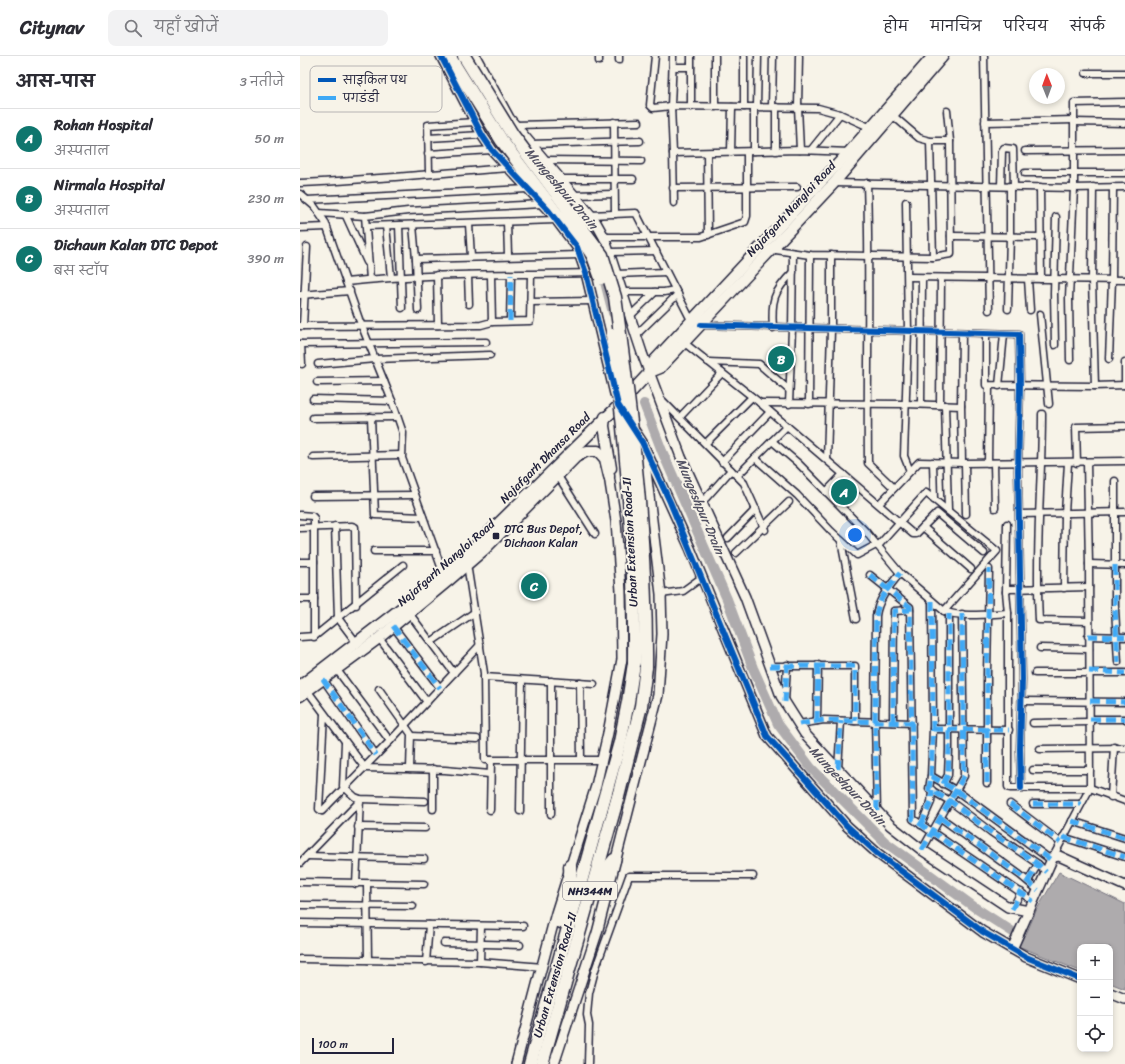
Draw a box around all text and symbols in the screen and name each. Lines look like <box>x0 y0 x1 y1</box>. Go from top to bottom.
search box <box>108 10 388 46</box>
text: Citynav <box>20 11 84 44</box>
text: यहाँ खोजें <box>154 14 219 40</box>
text: होम <box>884 14 908 39</box>
text: मानचित्र <box>930 14 982 39</box>
text: परिचय <box>1004 14 1048 39</box>
text: संपर्क <box>1070 14 1105 39</box>
icon: search <box>122 17 144 39</box>
text: आस-पास <box>16 66 95 96</box>
legend <box>310 66 442 112</box>
north arrow <box>1029 68 1065 104</box>
text: 3 नतीजे <box>240 70 284 93</box>
text: साइकिल पथ <box>342 71 408 90</box>
text: पगडंडी <box>342 89 380 108</box>
text: Rohan Hospital <box>54 112 153 138</box>
text: A <box>25 127 33 150</box>
text: 50 m <box>254 127 284 150</box>
text: अस्पताल <box>54 139 109 162</box>
water label: Mungeshpur Drain <box>519 142 605 236</box>
street label: Najafgarh Nangloi Road <box>741 155 843 262</box>
text: Nirmala Hospital <box>54 172 165 198</box>
text: B <box>25 187 33 210</box>
text: 230 m <box>248 187 284 210</box>
text: अस्पताल <box>54 199 109 222</box>
text: Dichaun Kalan DTC Depot <box>54 232 218 258</box>
text: C <box>25 247 33 270</box>
text: 390 m <box>247 247 284 270</box>
text: बस स्टॉप <box>54 259 108 282</box>
pin: B <box>768 344 794 374</box>
street label: Najafgarh Dhansa Road <box>494 407 596 509</box>
water label: Mungeshpur Drain <box>670 454 732 560</box>
street label: Urban Extension Road-II <box>616 476 644 607</box>
pin: A <box>831 477 857 507</box>
street label: Najafgarh Nangloi Road <box>392 513 501 612</box>
place label: DTC Bus Depot, Dichaon Kalan <box>504 518 583 554</box>
your location <box>845 525 865 545</box>
marker: DTC Bus Depot, Dichaon Kalan <box>491 531 501 541</box>
pin: C <box>521 571 547 601</box>
water label: Mungeshpur Drain <box>804 740 893 832</box>
road number: NH344M <box>563 882 617 900</box>
street label: Urban Extension Road-II <box>527 909 584 1040</box>
map controls <box>1077 944 1113 1052</box>
button: + <box>1077 944 1113 980</box>
button: − <box>1077 980 1113 1016</box>
button: locate <box>1077 1016 1113 1052</box>
text: 100 m <box>318 1035 348 1054</box>
scale bar <box>312 1036 394 1055</box>

